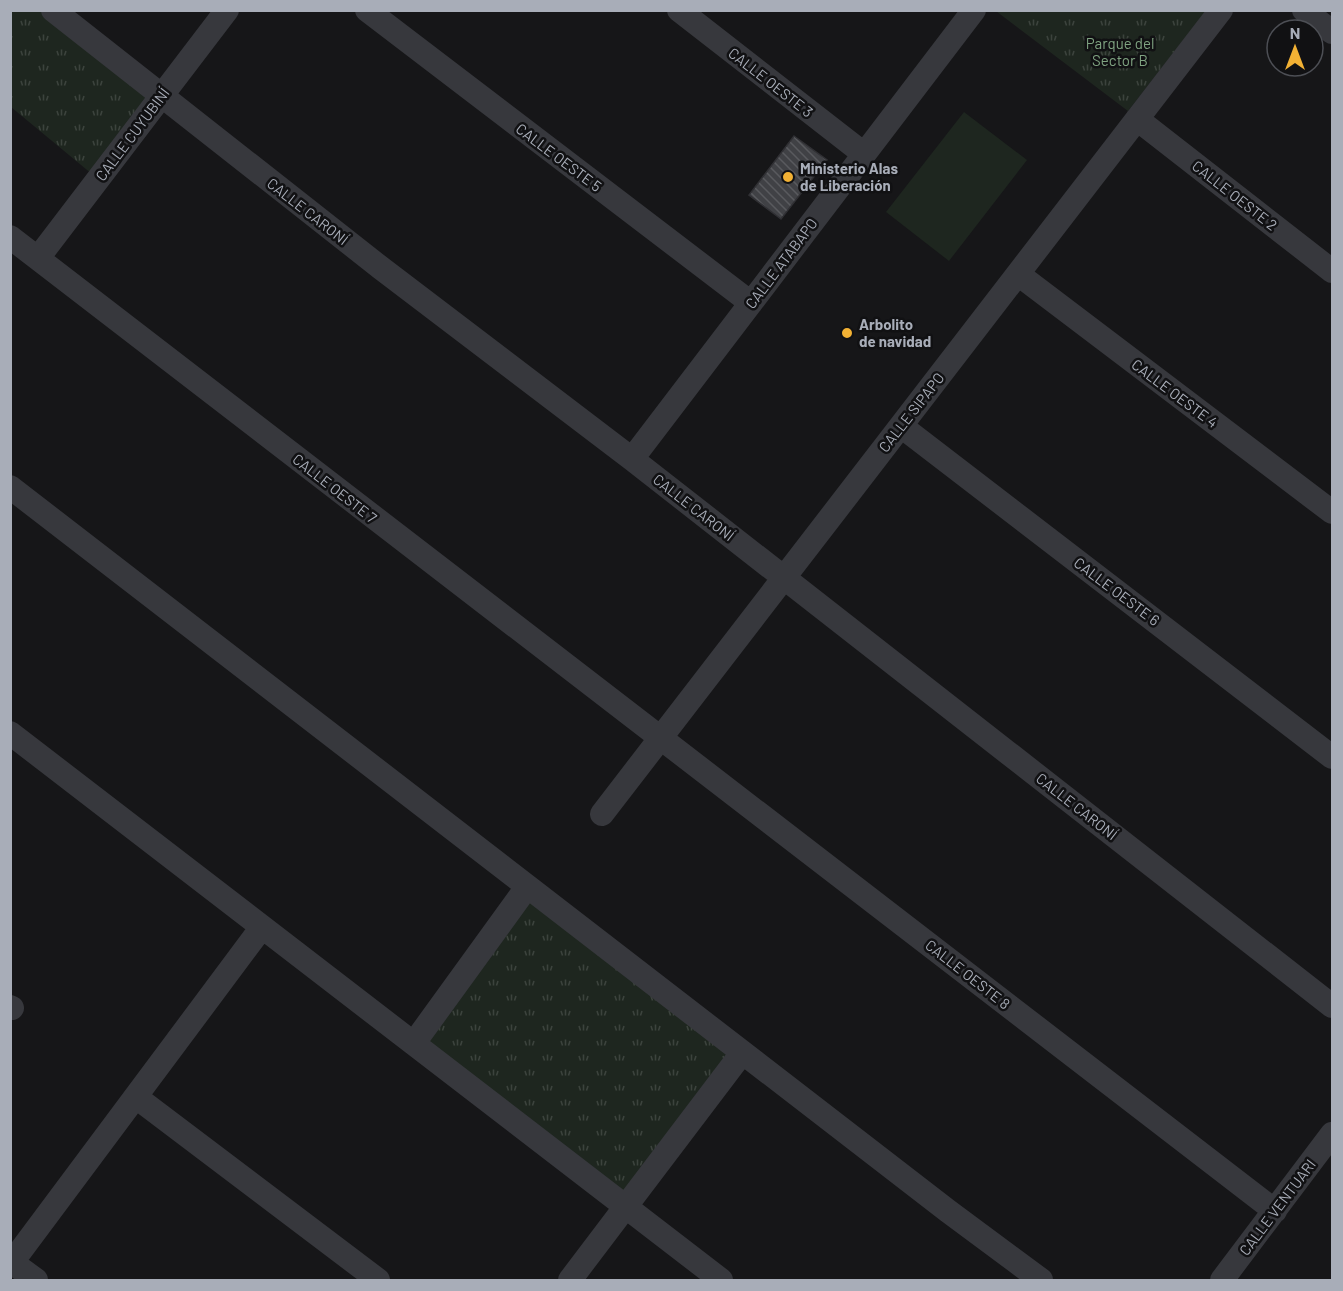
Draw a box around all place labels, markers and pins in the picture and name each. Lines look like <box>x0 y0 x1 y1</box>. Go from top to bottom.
place label: Ministerio Alas de Liberación <box>800 159 898 194</box>
marker: Ministerio Alas de Liberación <box>781 170 795 184</box>
place label: Arbolito de navidad <box>859 315 931 350</box>
marker: Arbolito de navidad <box>840 326 854 340</box>

